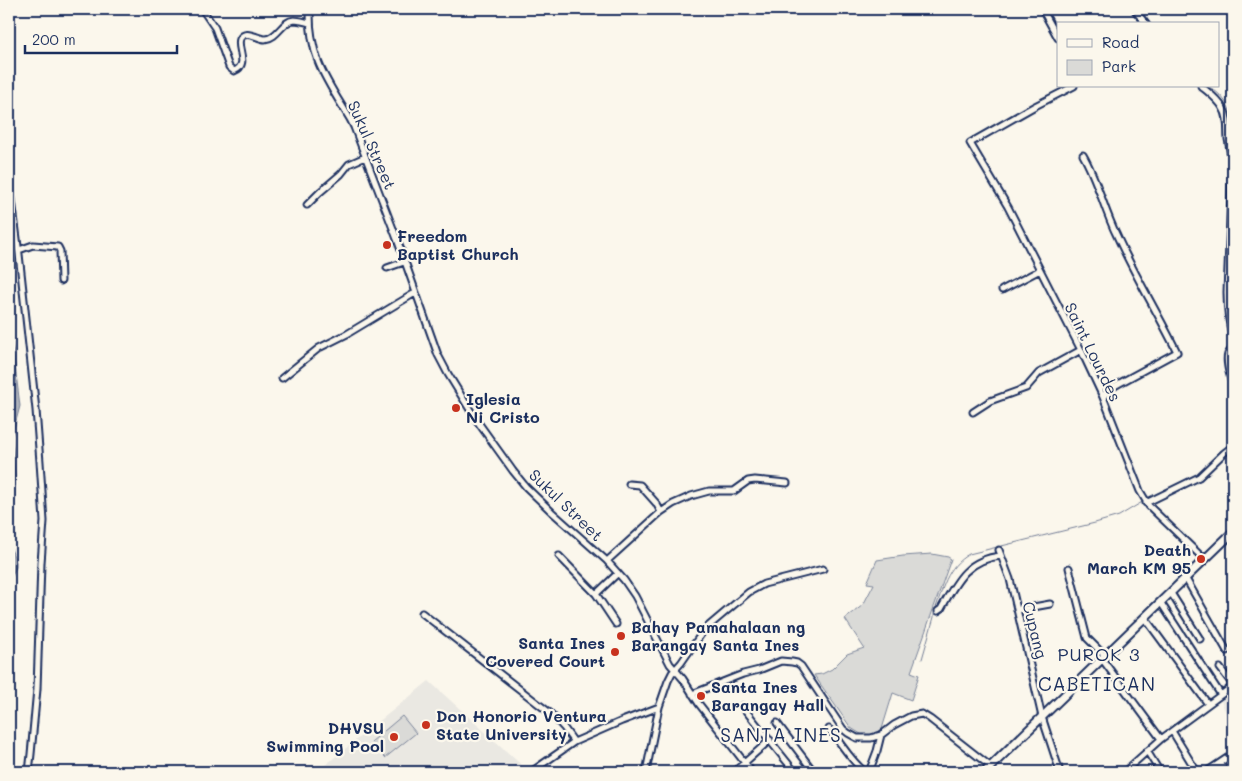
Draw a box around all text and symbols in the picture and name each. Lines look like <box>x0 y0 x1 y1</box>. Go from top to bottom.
scale bar <box>25 22 178 54</box>
legend <box>1057 22 1220 88</box>
text: 200 m <box>32 29 76 49</box>
text: Road <box>1102 32 1139 52</box>
text: Park <box>1102 56 1136 76</box>
street label: Sukul Street <box>344 97 401 192</box>
place label: Freedom Baptist Church <box>397 225 519 264</box>
marker: Freedom Baptist Church <box>381 239 393 251</box>
street label: Saint Lourdes <box>1060 299 1126 405</box>
place label: Iglesia Ni Cristo <box>466 388 540 427</box>
marker: Iglesia Ni Cristo <box>450 402 462 414</box>
street label: Sukul Street <box>525 464 608 545</box>
place label: Death March KM 95 <box>1087 539 1191 578</box>
marker: Death March KM 95 <box>1195 553 1207 565</box>
street label: Cupang <box>1018 599 1053 661</box>
place label: Bahay Pamahalaan ng Barangay Santa Ines <box>631 616 805 655</box>
marker: Bahay Pamahalaan ng Barangay Santa Ines <box>615 630 627 642</box>
place label: Santa Ines Covered Court <box>485 632 605 671</box>
district label: PUROK 3 <box>1057 642 1141 666</box>
marker: Santa Ines Covered Court <box>609 646 621 658</box>
district label: CABETICAN <box>1038 671 1156 696</box>
place label: Santa Ines Barangay Hall <box>711 676 824 715</box>
marker: Santa Ines Barangay Hall <box>695 690 707 702</box>
place label: Don Honorio Ventura State University <box>436 705 607 744</box>
place label: DHVSU Swimming Pool <box>266 717 384 756</box>
marker: Don Honorio Ventura State University <box>420 719 432 731</box>
district label: SANTA INES <box>720 722 842 747</box>
marker: DHVSU Swimming Pool <box>388 731 400 743</box>

